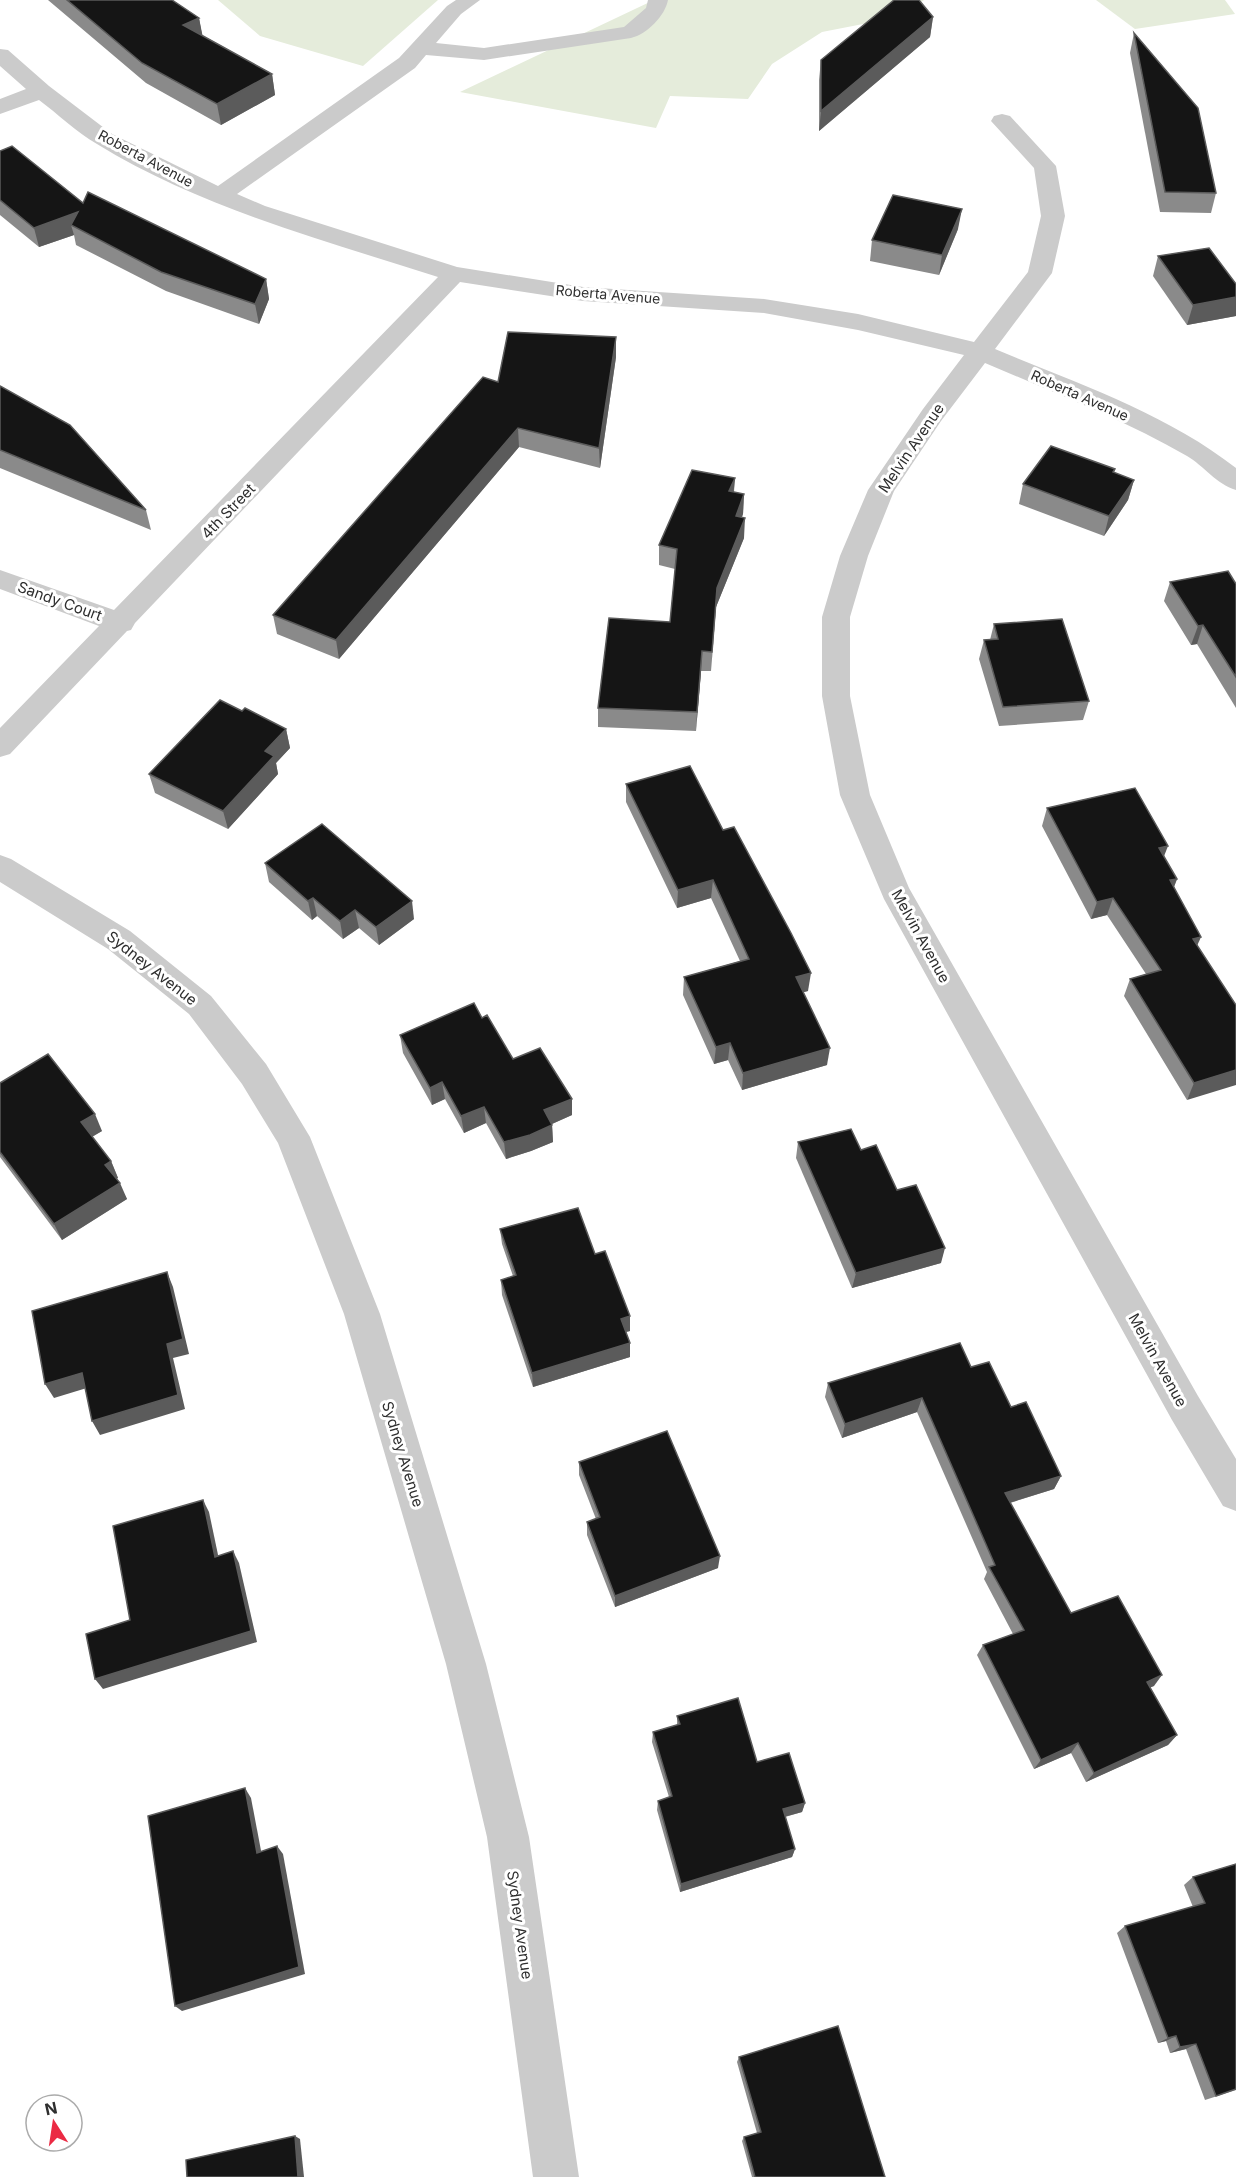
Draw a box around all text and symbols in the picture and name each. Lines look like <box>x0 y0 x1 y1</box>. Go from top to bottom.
street label: Roberta Avenue <box>96 126 196 190</box>
street label: Roberta Avenue <box>555 281 661 307</box>
street label: Roberta Avenue <box>1029 366 1131 424</box>
street label: Melvin Avenue <box>874 400 948 496</box>
street label: 4th Street <box>197 479 259 543</box>
street label: Sandy Court <box>15 577 105 625</box>
street label: Melvin Avenue <box>888 886 954 986</box>
street label: Sydney Avenue <box>103 927 201 1009</box>
street label: Melvin Avenue <box>1125 1310 1191 1410</box>
street label: Sydney Avenue <box>378 1399 428 1509</box>
street label: Sydney Avenue <box>503 1869 537 1981</box>
north arrow <box>24 2093 84 2153</box>
text: N <box>43 2097 59 2119</box>

